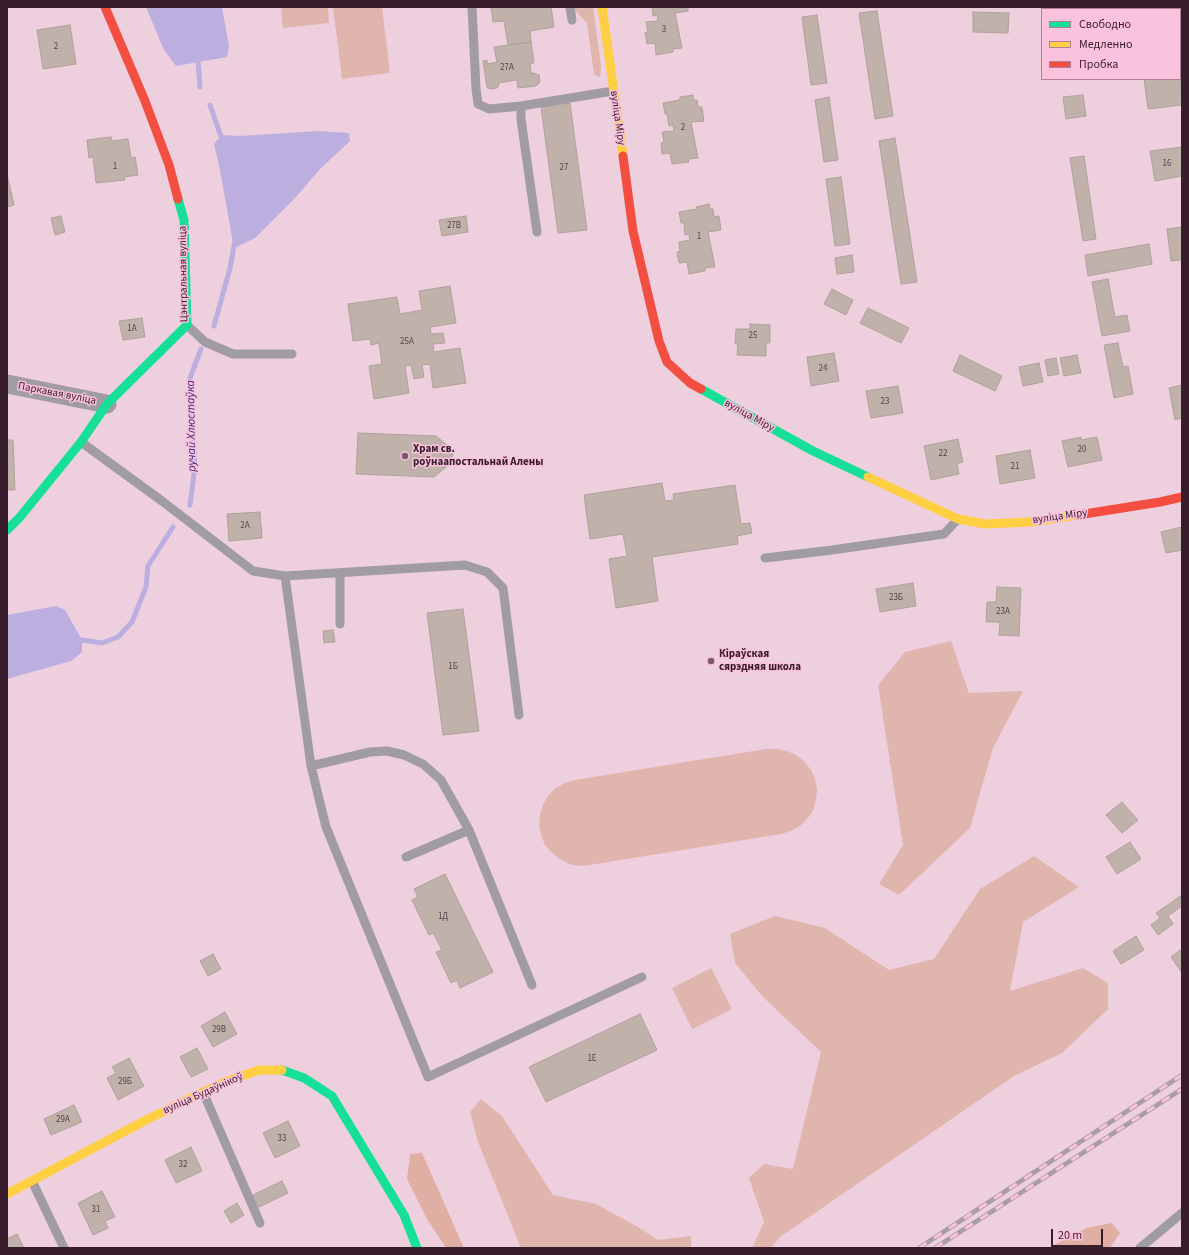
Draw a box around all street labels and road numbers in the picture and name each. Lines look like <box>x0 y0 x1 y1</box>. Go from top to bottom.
street label: вуліца Міру <box>607 90 627 146</box>
street label: Цэнтральная вуліца <box>177 226 191 322</box>
street label: Паркавая вуліца <box>17 380 97 408</box>
street label: вуліца Міру <box>722 397 776 435</box>
street label: вуліца Міру <box>1032 507 1088 527</box>
street label: вуліца Будаўнікоў <box>161 1070 245 1118</box>

